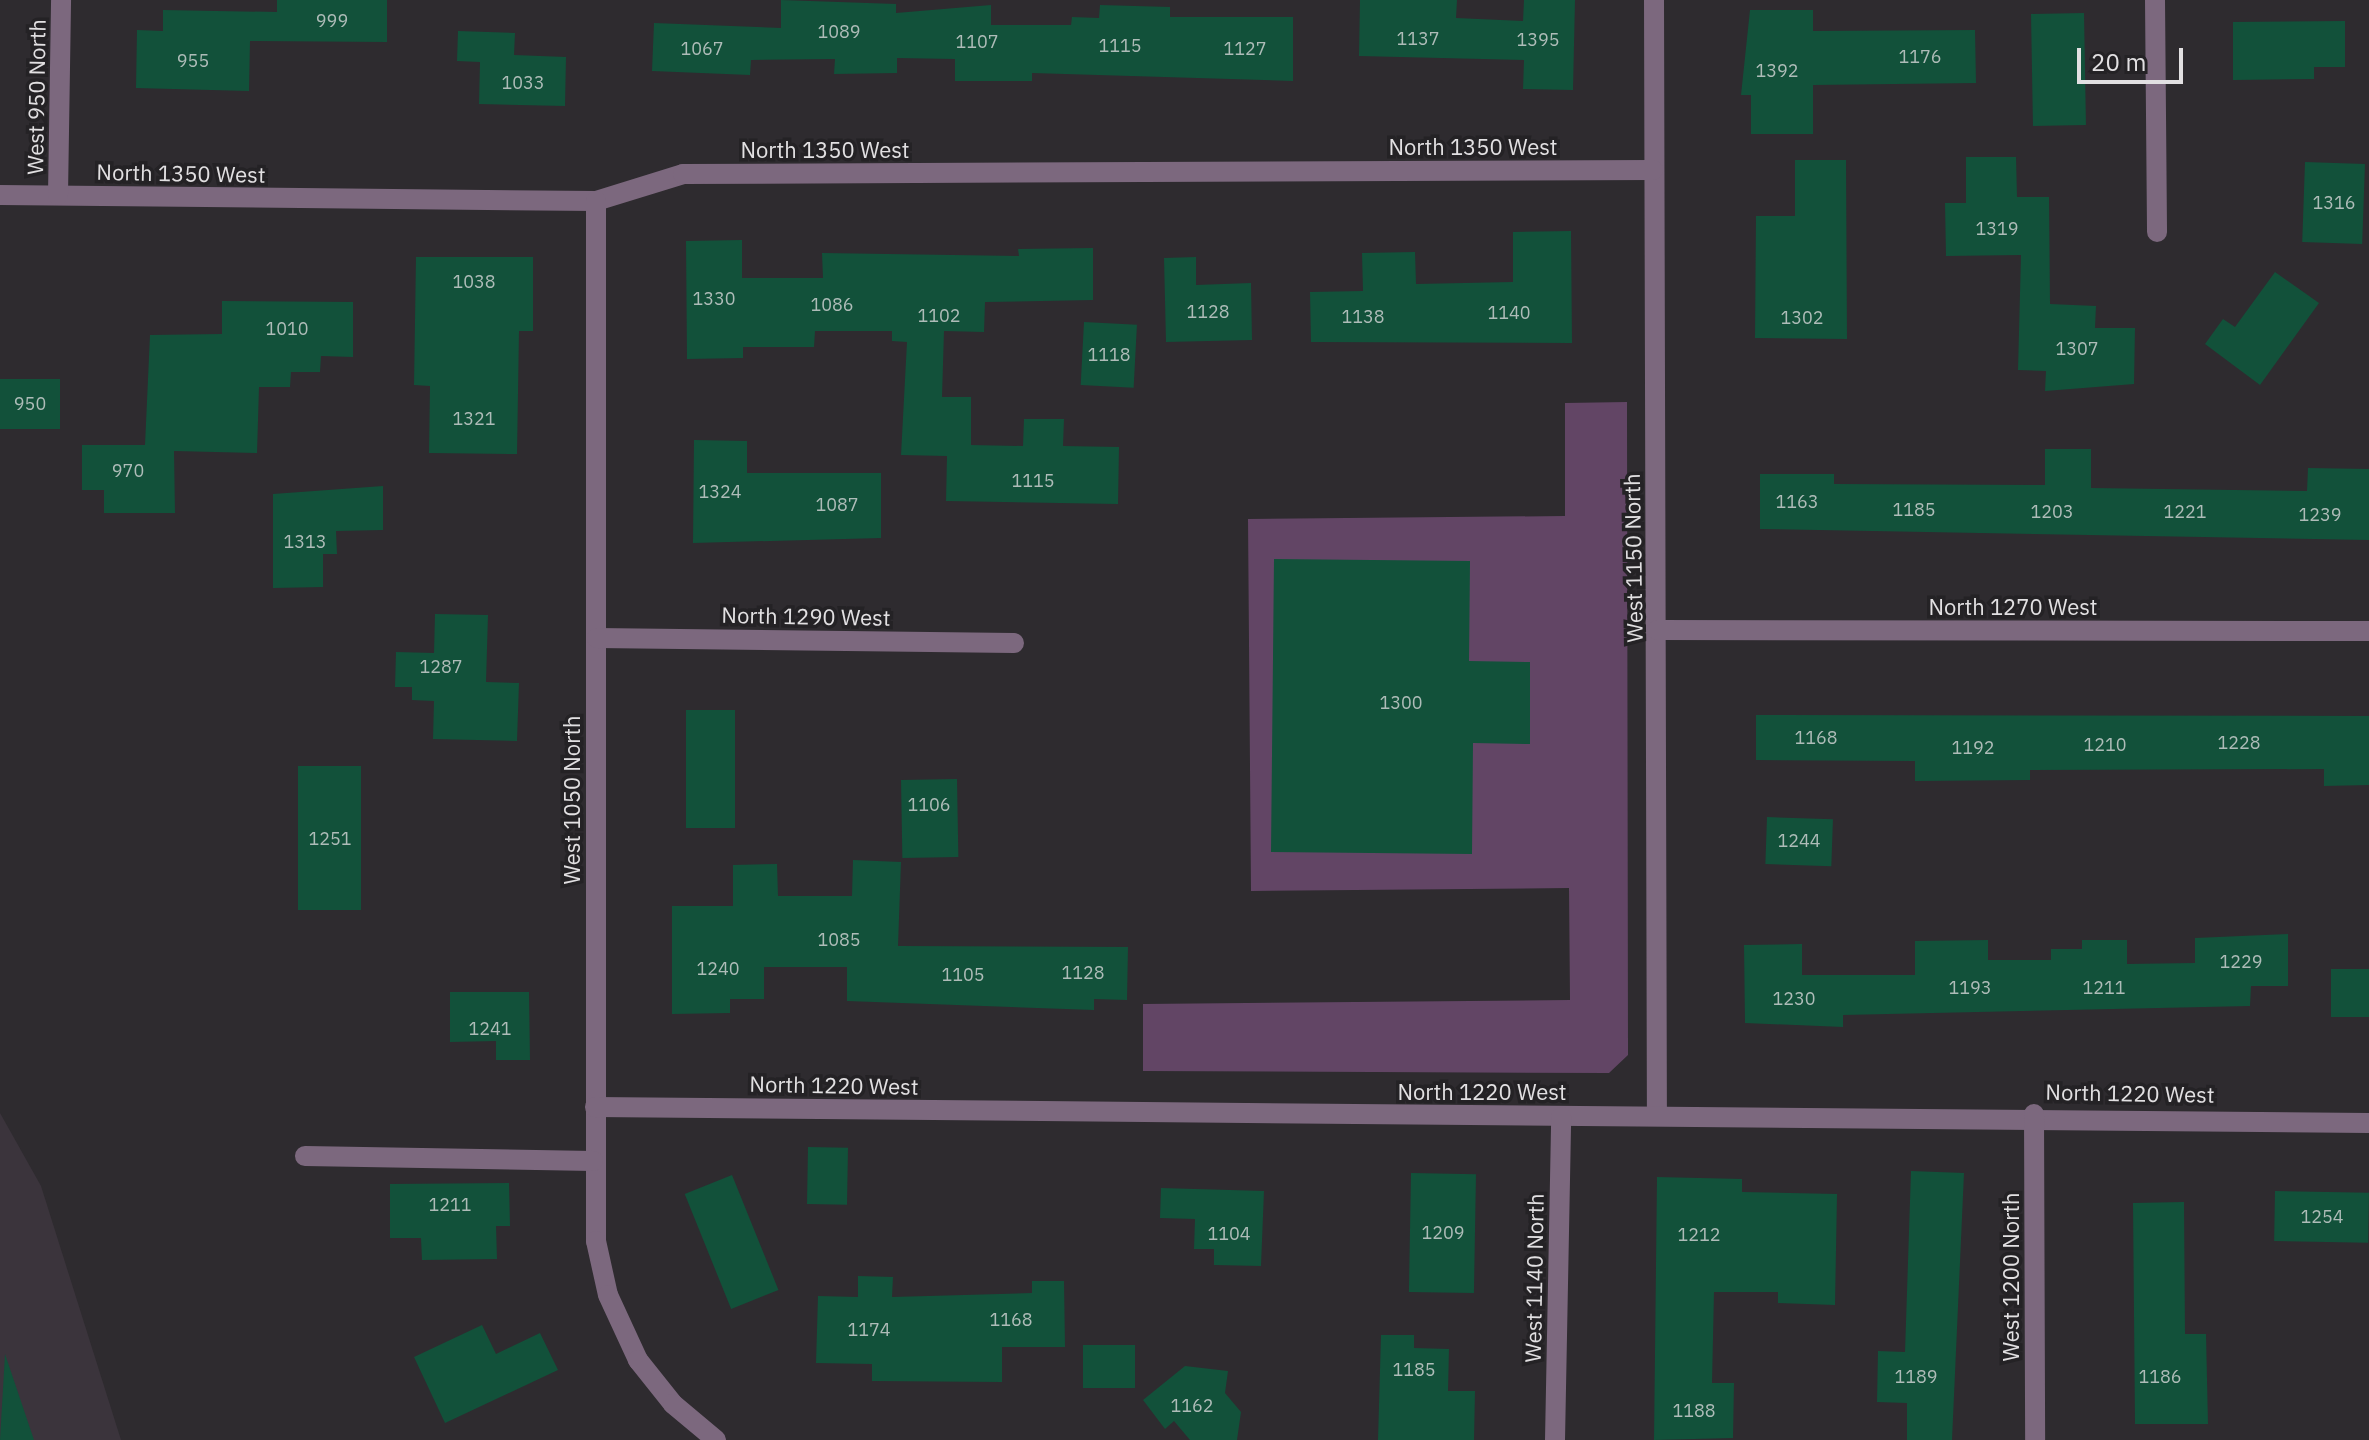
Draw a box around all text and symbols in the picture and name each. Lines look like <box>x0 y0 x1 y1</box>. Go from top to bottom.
house number: 999 <box>316 10 348 32</box>
street label: West 950 North <box>21 19 51 175</box>
house number: 1089 <box>817 21 861 43</box>
house number: 1137 <box>1396 28 1440 50</box>
house number: 1395 <box>1516 29 1560 51</box>
house number: 1107 <box>955 31 999 53</box>
scale bar <box>2081 32 2187 82</box>
house number: 1115 <box>1098 35 1142 57</box>
house number: 1067 <box>680 38 724 60</box>
house number: 1127 <box>1223 38 1267 60</box>
house number: 1176 <box>1898 46 1942 68</box>
text: 20 m <box>2091 46 2146 78</box>
house number: 955 <box>177 50 209 72</box>
house number: 1392 <box>1755 60 1799 82</box>
house number: 1033 <box>501 72 545 94</box>
street label: North 1350 West <box>1388 134 1558 160</box>
street label: North 1350 West <box>740 137 910 163</box>
street label: North 1350 West <box>96 158 266 188</box>
house number: 1316 <box>2312 192 2356 214</box>
house number: 1319 <box>1975 218 2019 240</box>
house number: 1038 <box>452 271 496 293</box>
house number: 1330 <box>692 288 736 310</box>
house number: 1086 <box>810 294 854 316</box>
house number: 1128 <box>1186 301 1230 323</box>
house number: 1140 <box>1487 302 1531 324</box>
house number: 1102 <box>917 305 961 327</box>
house number: 1138 <box>1341 306 1385 328</box>
house number: 1302 <box>1780 307 1824 329</box>
house number: 1010 <box>265 318 309 340</box>
house number: 1307 <box>2055 338 2099 360</box>
house number: 1118 <box>1087 344 1131 366</box>
house number: 950 <box>14 393 46 415</box>
house number: 1321 <box>452 408 496 430</box>
house number: 970 <box>112 460 144 482</box>
house number: 1115 <box>1011 470 1055 492</box>
street label: West 1150 North <box>1618 473 1648 643</box>
house number: 1324 <box>698 481 742 503</box>
house number: 1163 <box>1775 491 1819 513</box>
house number: 1087 <box>815 494 859 516</box>
house number: 1185 <box>1892 499 1936 521</box>
house number: 1203 <box>2030 501 2074 523</box>
house number: 1221 <box>2163 501 2207 523</box>
house number: 1239 <box>2298 504 2342 526</box>
house number: 1313 <box>283 531 327 553</box>
street label: North 1270 West <box>1928 594 2098 620</box>
street label: North 1290 West <box>721 601 891 631</box>
house number: 1287 <box>419 656 463 678</box>
house number: 1300 <box>1379 692 1423 714</box>
street label: West 1050 North <box>559 715 585 885</box>
house number: 1168 <box>1794 727 1838 749</box>
house number: 1228 <box>2217 732 2261 754</box>
house number: 1210 <box>2083 734 2127 756</box>
house number: 1192 <box>1951 737 1995 759</box>
house number: 1106 <box>907 794 951 816</box>
house number: 1251 <box>308 828 352 850</box>
house number: 1244 <box>1777 830 1821 852</box>
house number: 1085 <box>817 929 861 951</box>
house number: 1229 <box>2219 951 2263 973</box>
house number: 1240 <box>696 958 740 980</box>
house number: 1128 <box>1061 962 1105 984</box>
house number: 1105 <box>941 964 985 986</box>
house number: 1193 <box>1948 977 1992 999</box>
house number: 1211 <box>2082 977 2126 999</box>
house number: 1230 <box>1772 988 1816 1010</box>
house number: 1241 <box>468 1018 512 1040</box>
street label: North 1220 West <box>749 1070 919 1100</box>
street label: North 1220 West <box>2045 1078 2215 1108</box>
street label: North 1220 West <box>1397 1079 1567 1105</box>
street label: West 1200 North <box>1998 1192 2024 1362</box>
street label: West 1140 North <box>1519 1193 1549 1363</box>
house number: 1211 <box>428 1194 472 1216</box>
house number: 1254 <box>2300 1206 2344 1228</box>
house number: 1209 <box>1421 1222 1465 1244</box>
house number: 1104 <box>1207 1223 1251 1245</box>
house number: 1212 <box>1677 1224 1721 1246</box>
house number: 1168 <box>989 1309 1033 1331</box>
house number: 1174 <box>847 1319 891 1341</box>
house number: 1185 <box>1392 1359 1436 1381</box>
house number: 1189 <box>1894 1366 1938 1388</box>
house number: 1186 <box>2138 1366 2182 1388</box>
house number: 1162 <box>1170 1395 1214 1417</box>
house number: 1188 <box>1672 1400 1716 1422</box>

